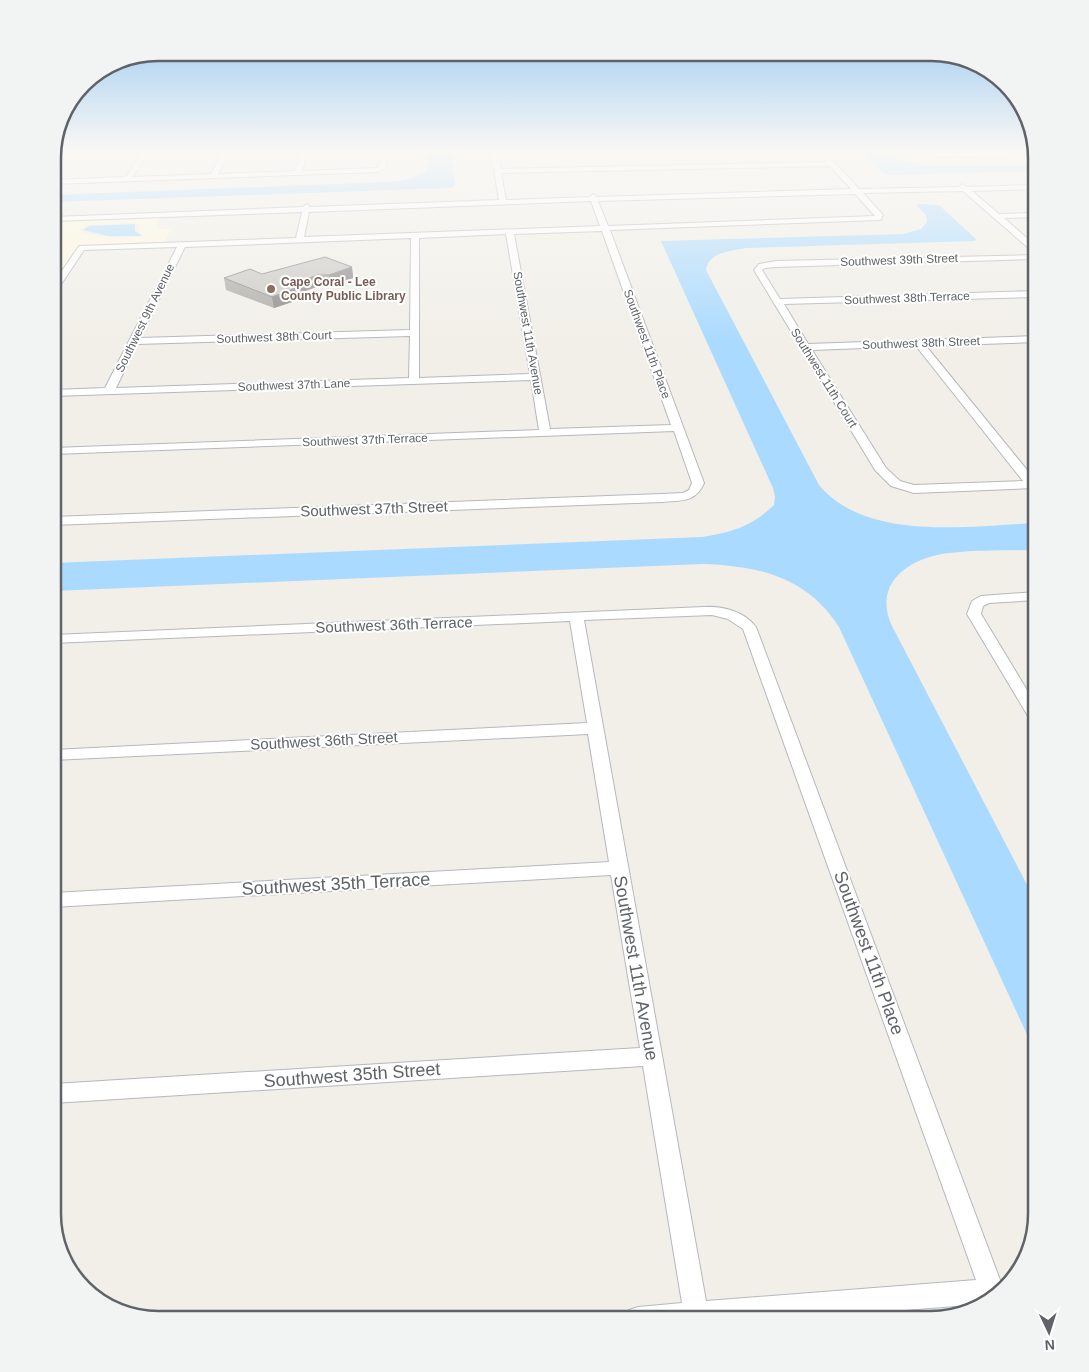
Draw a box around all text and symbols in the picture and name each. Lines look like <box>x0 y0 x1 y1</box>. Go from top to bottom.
street label: Southwest 39th Street <box>840 251 959 269</box>
street label: Southwest 9th Avenue <box>113 261 178 375</box>
street label: Southwest 11th Avenue <box>510 270 546 396</box>
place label: Cape Coral - Lee County Public Library <box>281 275 406 303</box>
marker: Cape Coral - Lee County Public Library <box>265 283 277 295</box>
street label: Southwest 11th Place <box>621 287 673 401</box>
street label: Southwest 38th Terrace <box>844 289 970 307</box>
street label: Southwest 11th Court <box>788 326 861 431</box>
street label: Southwest 38th Court <box>216 328 333 346</box>
street label: Southwest 38th Street <box>862 334 981 352</box>
street label: Southwest 37th Lane <box>237 376 351 394</box>
street label: Southwest 37th Terrace <box>302 431 428 449</box>
street label: Southwest 37th Street <box>300 497 449 520</box>
street label: Southwest 36th Terrace <box>315 613 473 636</box>
street label: Southwest 36th Street <box>250 728 399 753</box>
street label: Southwest 11th Place <box>830 868 908 1038</box>
street label: Southwest 35th Terrace <box>241 869 431 899</box>
street label: Southwest 11th Avenue <box>610 874 662 1062</box>
street label: Southwest 35th Street <box>263 1059 441 1091</box>
north arrow <box>1024 1307 1074 1357</box>
text: N <box>1044 1337 1056 1353</box>

